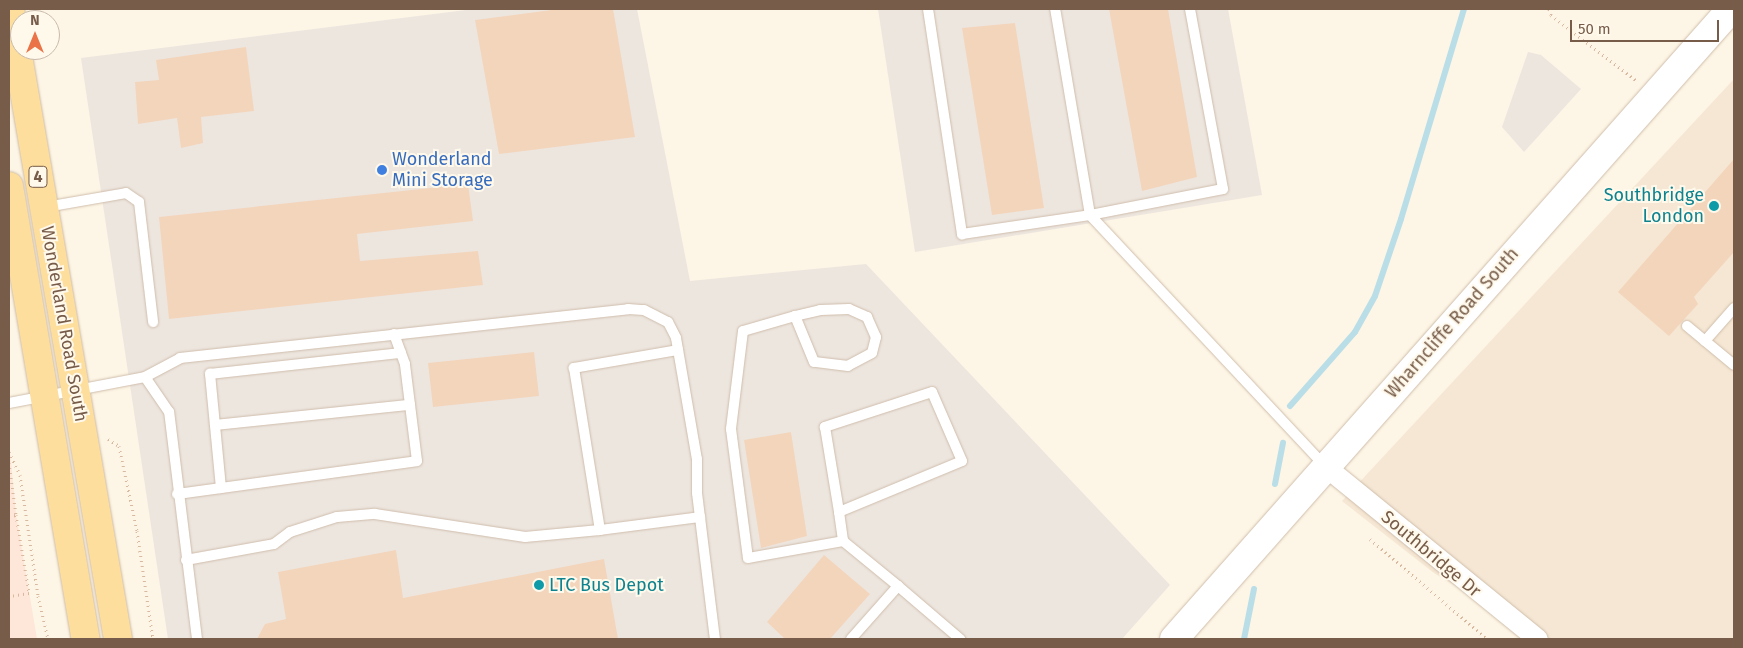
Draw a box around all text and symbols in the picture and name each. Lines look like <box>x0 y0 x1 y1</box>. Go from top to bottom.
north arrow <box>10 10 60 60</box>
scale bar <box>1573 10 1722 42</box>
text: N <box>30 12 40 29</box>
text: 50 m <box>1578 20 1611 38</box>
place label: Wonderland Mini Storage <box>392 149 493 192</box>
road number: 4 <box>28 163 48 190</box>
marker: Wonderland Mini Storage <box>376 164 388 176</box>
place label: Southbridge London <box>1604 185 1704 228</box>
marker: Southbridge London <box>1708 200 1720 212</box>
street label: Wonderland Road South <box>36 224 92 424</box>
street label: Wharncliffe Road South <box>1381 243 1523 403</box>
street label: Southbridge Dr <box>1377 506 1485 602</box>
place label: LTC Bus Depot <box>549 574 664 596</box>
marker: LTC Bus Depot <box>533 579 545 591</box>

